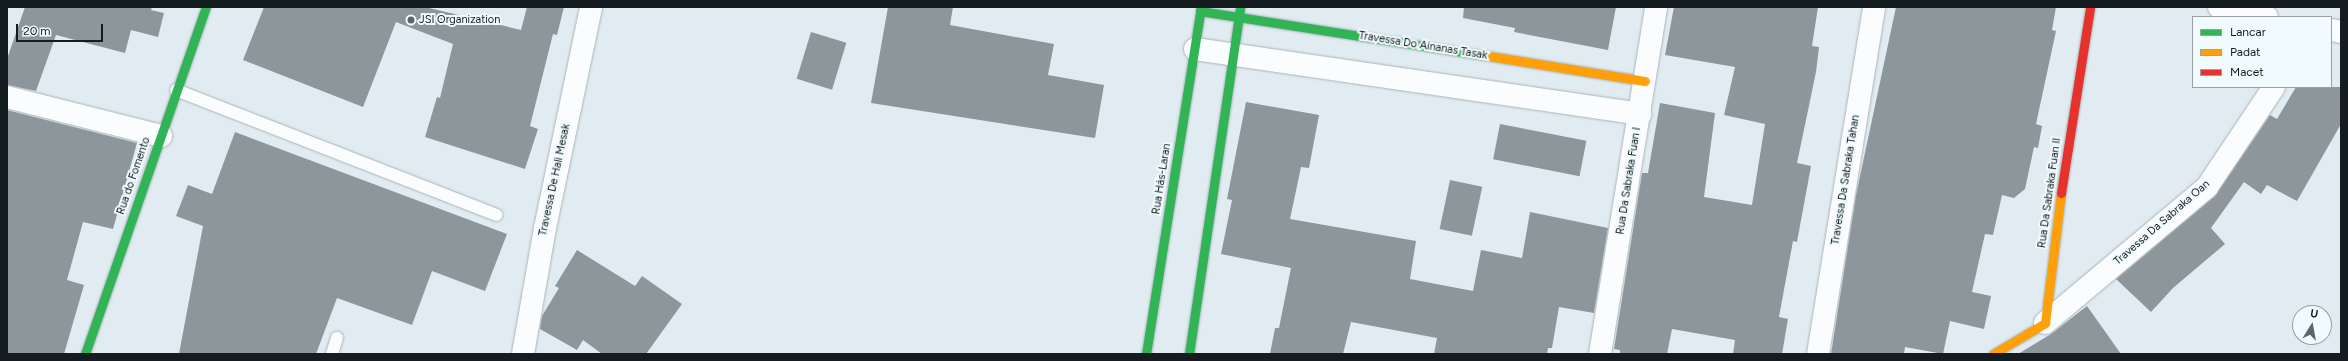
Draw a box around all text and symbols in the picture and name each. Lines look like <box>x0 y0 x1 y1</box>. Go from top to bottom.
place label: JSI Organization <box>419 13 500 27</box>
marker: JSI Organization <box>406 15 416 25</box>
scale bar <box>18 16 105 42</box>
legend <box>2192 16 2332 88</box>
text: 20 m <box>23 24 51 38</box>
text: Lancar <box>2230 25 2266 39</box>
street label: Travessa Do Ainanas Tasak <box>1358 29 1488 63</box>
text: Padat <box>2230 45 2261 59</box>
text: Macet <box>2230 65 2264 79</box>
street label: Travessa Da Sabraka Tahan <box>1829 114 1863 246</box>
street label: Travessa De Hali Mesak <box>537 123 573 237</box>
street label: Rua Da Sabraka Fuan I <box>1614 126 1644 236</box>
street label: Rua do Fomento <box>115 135 153 217</box>
street label: Rua Da Sabraka Fuan II <box>2036 137 2064 249</box>
street label: Rua Hás-Laran <box>1150 143 1174 215</box>
street label: Travessa Da Sabraka Oan <box>2111 178 2213 268</box>
north arrow <box>2292 305 2332 345</box>
text: U <box>2309 307 2319 321</box>

